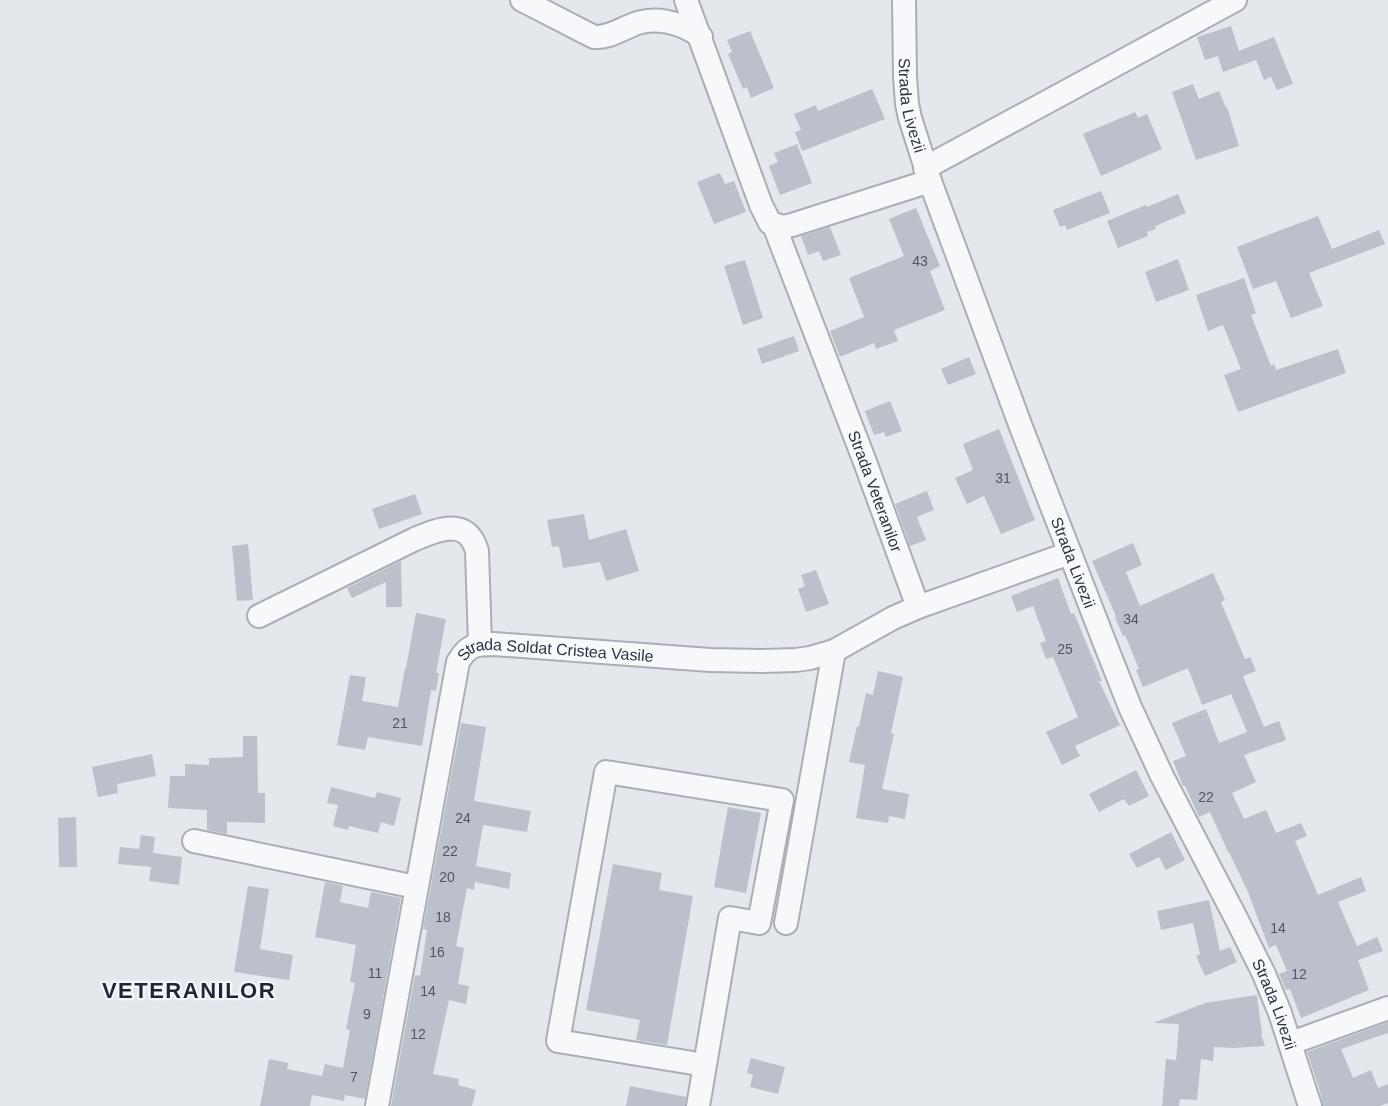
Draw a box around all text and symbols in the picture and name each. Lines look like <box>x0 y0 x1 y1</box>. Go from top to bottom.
street label: Strada Livezii <box>896 58 929 155</box>
house number: 43 <box>912 253 928 269</box>
street label: Strada Veteranilor <box>845 428 906 555</box>
house number: 31 <box>995 470 1011 486</box>
street label: Strada Livezii <box>1048 515 1099 610</box>
house number: 34 <box>1123 611 1139 627</box>
street label: Strada Soldat Cristea Vasile <box>453 635 654 664</box>
house number: 25 <box>1057 641 1073 657</box>
house number: 21 <box>392 715 408 731</box>
house number: 22 <box>1198 789 1214 805</box>
house number: 24 <box>455 810 471 826</box>
house number: 22 <box>442 843 458 859</box>
house number: 20 <box>439 869 455 885</box>
house number: 18 <box>435 909 451 925</box>
house number: 14 <box>1270 920 1286 936</box>
house number: 16 <box>429 944 445 960</box>
street label: Strada Livezii <box>1249 956 1300 1052</box>
house number: 11 <box>368 965 382 981</box>
house number: 12 <box>1291 966 1307 982</box>
district label: VETERANILOR <box>102 978 276 1003</box>
house number: 14 <box>420 983 436 999</box>
house number: 9 <box>363 1006 371 1022</box>
house number: 12 <box>410 1026 426 1042</box>
house number: 7 <box>350 1069 358 1085</box>

